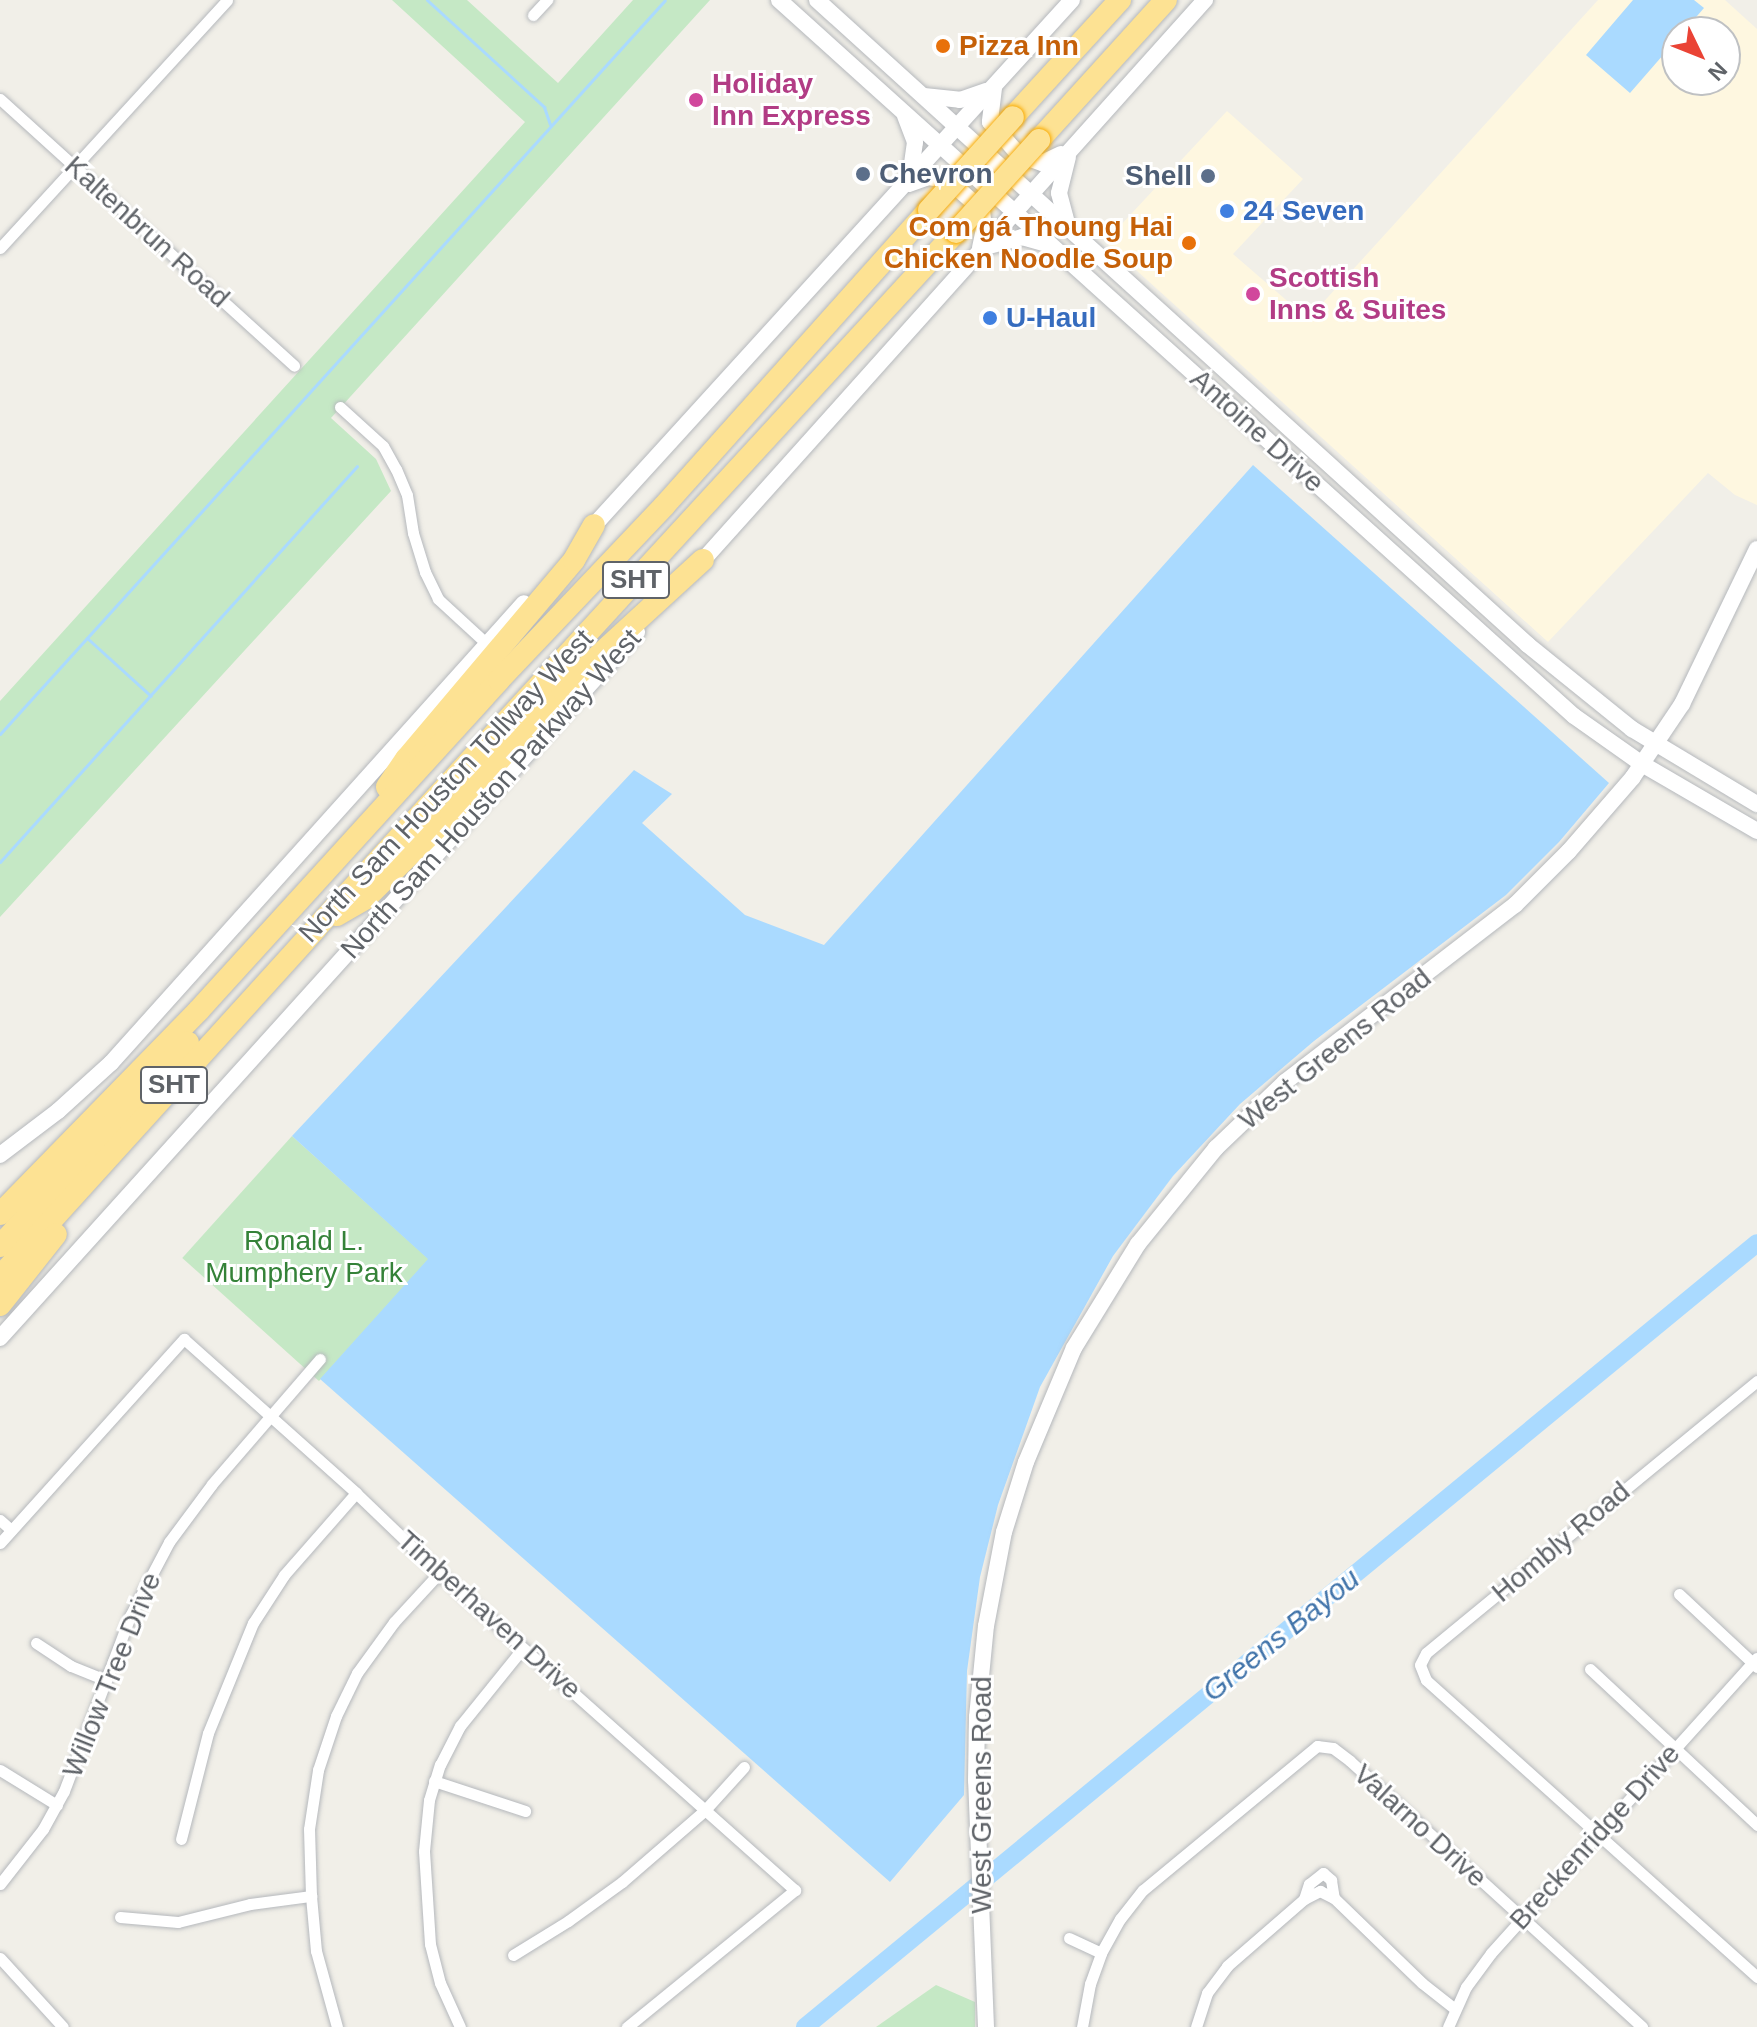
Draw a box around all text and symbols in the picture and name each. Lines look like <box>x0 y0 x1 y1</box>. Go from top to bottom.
north arrow <box>1661 16 1741 96</box>
place label: Pizza Inn <box>959 29 1079 63</box>
marker: Pizza Inn <box>934 37 952 55</box>
text: N <box>1703 57 1732 86</box>
place label: Holiday Inn Express <box>712 67 871 133</box>
marker: Holiday Inn Express <box>687 91 705 109</box>
street label: Kaltenbrun Road <box>58 149 236 315</box>
place label: Chevron <box>879 157 993 191</box>
place label: Shell <box>1125 159 1192 193</box>
marker: Chevron <box>854 165 872 183</box>
marker: Shell <box>1199 167 1217 185</box>
place label: 24 Seven <box>1243 194 1364 228</box>
marker: 24 Seven <box>1218 202 1236 220</box>
place label: Com gá Thoung Hai Chicken Noodle Soup <box>884 210 1173 276</box>
marker: Com gá Thoung Hai Chicken Noodle Soup <box>1180 234 1198 252</box>
place label: Scottish Inns & Suites <box>1269 261 1446 327</box>
marker: Scottish Inns & Suites <box>1244 285 1262 303</box>
place label: U-Haul <box>1006 301 1096 335</box>
marker: U-Haul <box>981 309 999 327</box>
street label: Antoine Drive <box>1183 362 1331 500</box>
road number: SHT <box>602 558 670 602</box>
street label: North Sam Houston Tollway West <box>292 622 600 950</box>
street label: North Sam Houston Parkway West <box>334 622 648 966</box>
street label: West Greens Road <box>1232 961 1438 1137</box>
road number: SHT <box>140 1063 208 1107</box>
park label: Ronald L. Mumphery Park <box>205 1224 403 1290</box>
street label: Hombly Road <box>1485 1475 1637 1609</box>
street label: Timberhaven Drive <box>390 1524 588 1706</box>
water label: Greens Bayou <box>1195 1561 1367 1709</box>
street label: Willow Tree Drive <box>56 1567 168 1783</box>
street label: West Greens Road <box>965 1676 999 1914</box>
street label: Breckenridge Drive <box>1503 1737 1687 1937</box>
street label: Valarno Drive <box>1347 1757 1493 1895</box>

